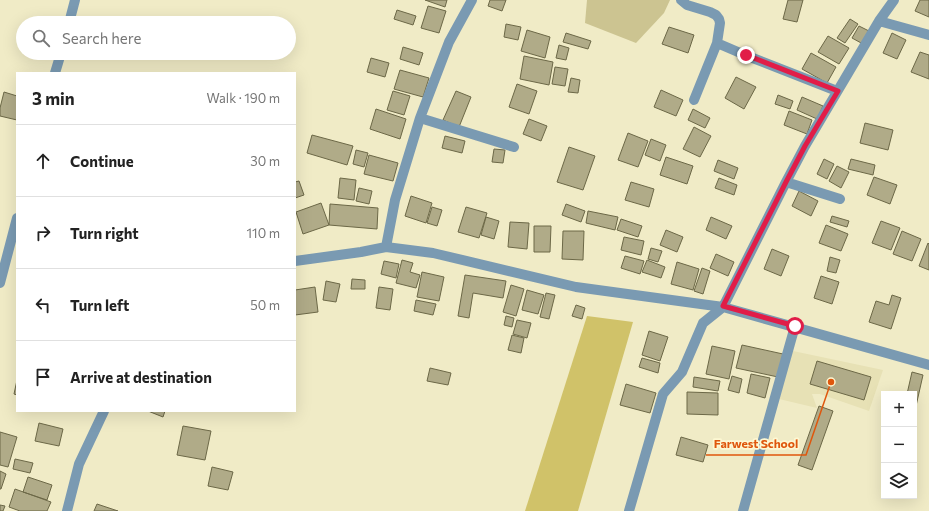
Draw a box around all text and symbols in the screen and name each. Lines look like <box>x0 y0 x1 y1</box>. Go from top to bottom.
search box <box>16 16 296 60</box>
icon: search <box>30 27 52 49</box>
text: Search here <box>62 29 141 47</box>
route end <box>737 46 755 64</box>
text: 3 min <box>32 88 75 109</box>
text: Walk · 190 m <box>206 90 280 106</box>
icon: ahead <box>32 150 54 172</box>
text: Continue <box>70 152 134 170</box>
text: 30 m <box>250 153 280 169</box>
icon: right <box>32 222 54 244</box>
text: Turn right <box>70 224 139 242</box>
text: 110 m <box>247 225 280 241</box>
icon: left <box>32 294 54 316</box>
text: Turn left <box>70 296 129 314</box>
text: 50 m <box>250 297 280 313</box>
route start <box>786 317 804 335</box>
icon: arrive <box>32 366 54 388</box>
text: Arrive at destination <box>70 368 212 386</box>
map controls <box>881 391 917 499</box>
button: + <box>881 391 917 427</box>
button: − <box>881 427 917 463</box>
callout: Farwest School <box>706 431 806 455</box>
text: Farwest School <box>714 436 798 450</box>
button: layers <box>881 463 917 499</box>

